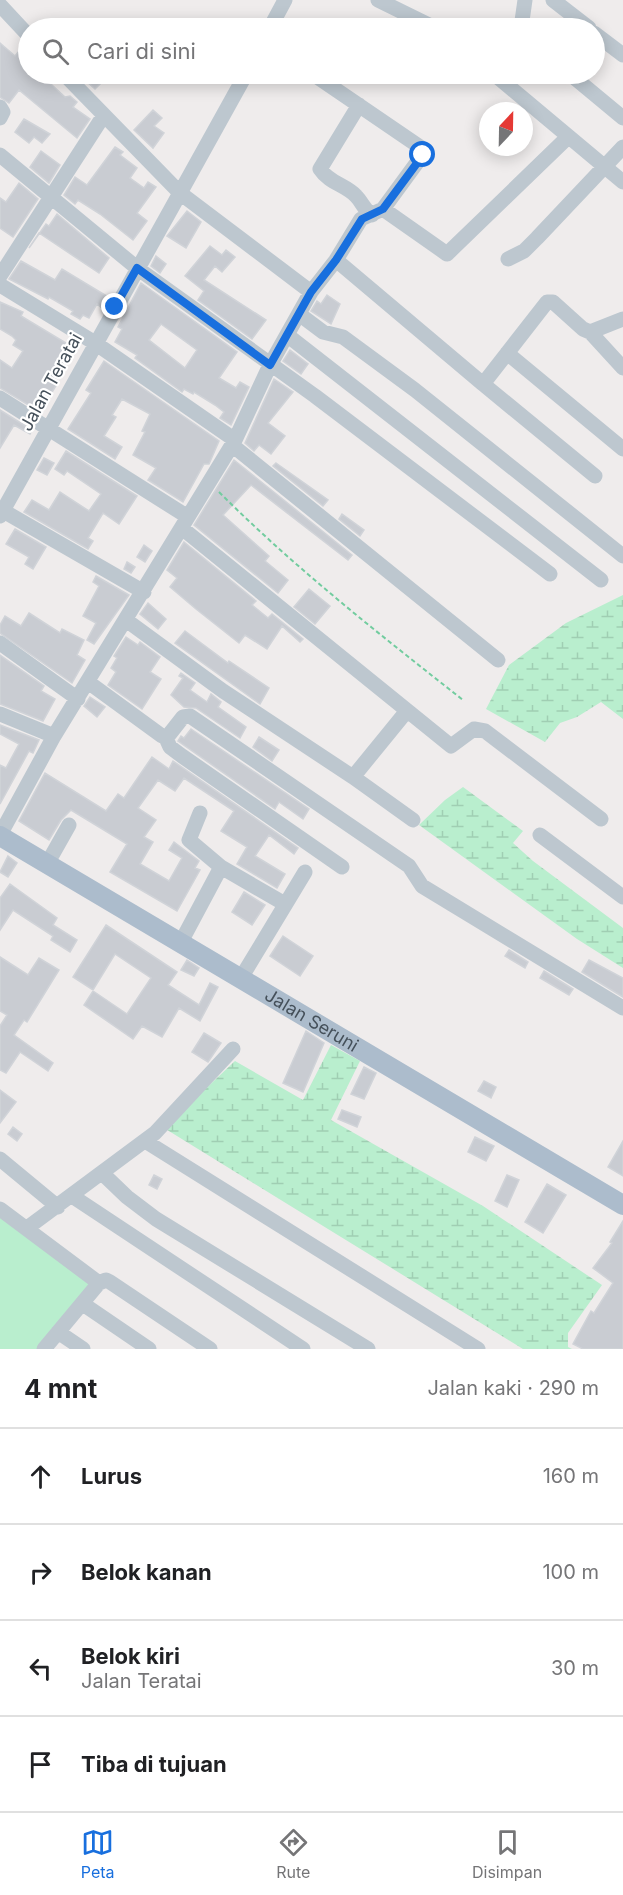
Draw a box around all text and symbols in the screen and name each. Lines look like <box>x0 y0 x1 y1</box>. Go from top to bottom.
search box <box>18 18 605 84</box>
icon: search <box>39 35 72 68</box>
text: Cari di sini <box>87 38 196 64</box>
north arrow <box>479 102 533 156</box>
route start <box>409 141 435 167</box>
route end <box>101 293 127 319</box>
street label: Jalan Teratai <box>15 329 86 434</box>
street label: Jalan Seruni <box>261 984 362 1056</box>
text: 4 mnt <box>24 1373 97 1404</box>
text: Jalan kaki · 290 m <box>427 1376 599 1400</box>
icon: ahead <box>24 1460 57 1493</box>
text: Lurus <box>81 1463 142 1489</box>
text: 160 m <box>543 1464 599 1488</box>
icon: right <box>24 1556 57 1589</box>
text: Belok kanan <box>81 1559 212 1585</box>
text: 100 m <box>542 1560 599 1584</box>
text: Belok kiri <box>81 1643 180 1669</box>
icon: left <box>24 1652 57 1685</box>
text: 30 m <box>551 1656 599 1680</box>
text: Jalan Teratai <box>81 1669 202 1693</box>
icon: arrive <box>24 1748 57 1781</box>
text: Tiba di tujuan <box>81 1751 227 1777</box>
tab: Peta <box>81 1826 115 1882</box>
tab: Rute <box>276 1826 310 1882</box>
tab: Disimpan <box>472 1826 542 1882</box>

